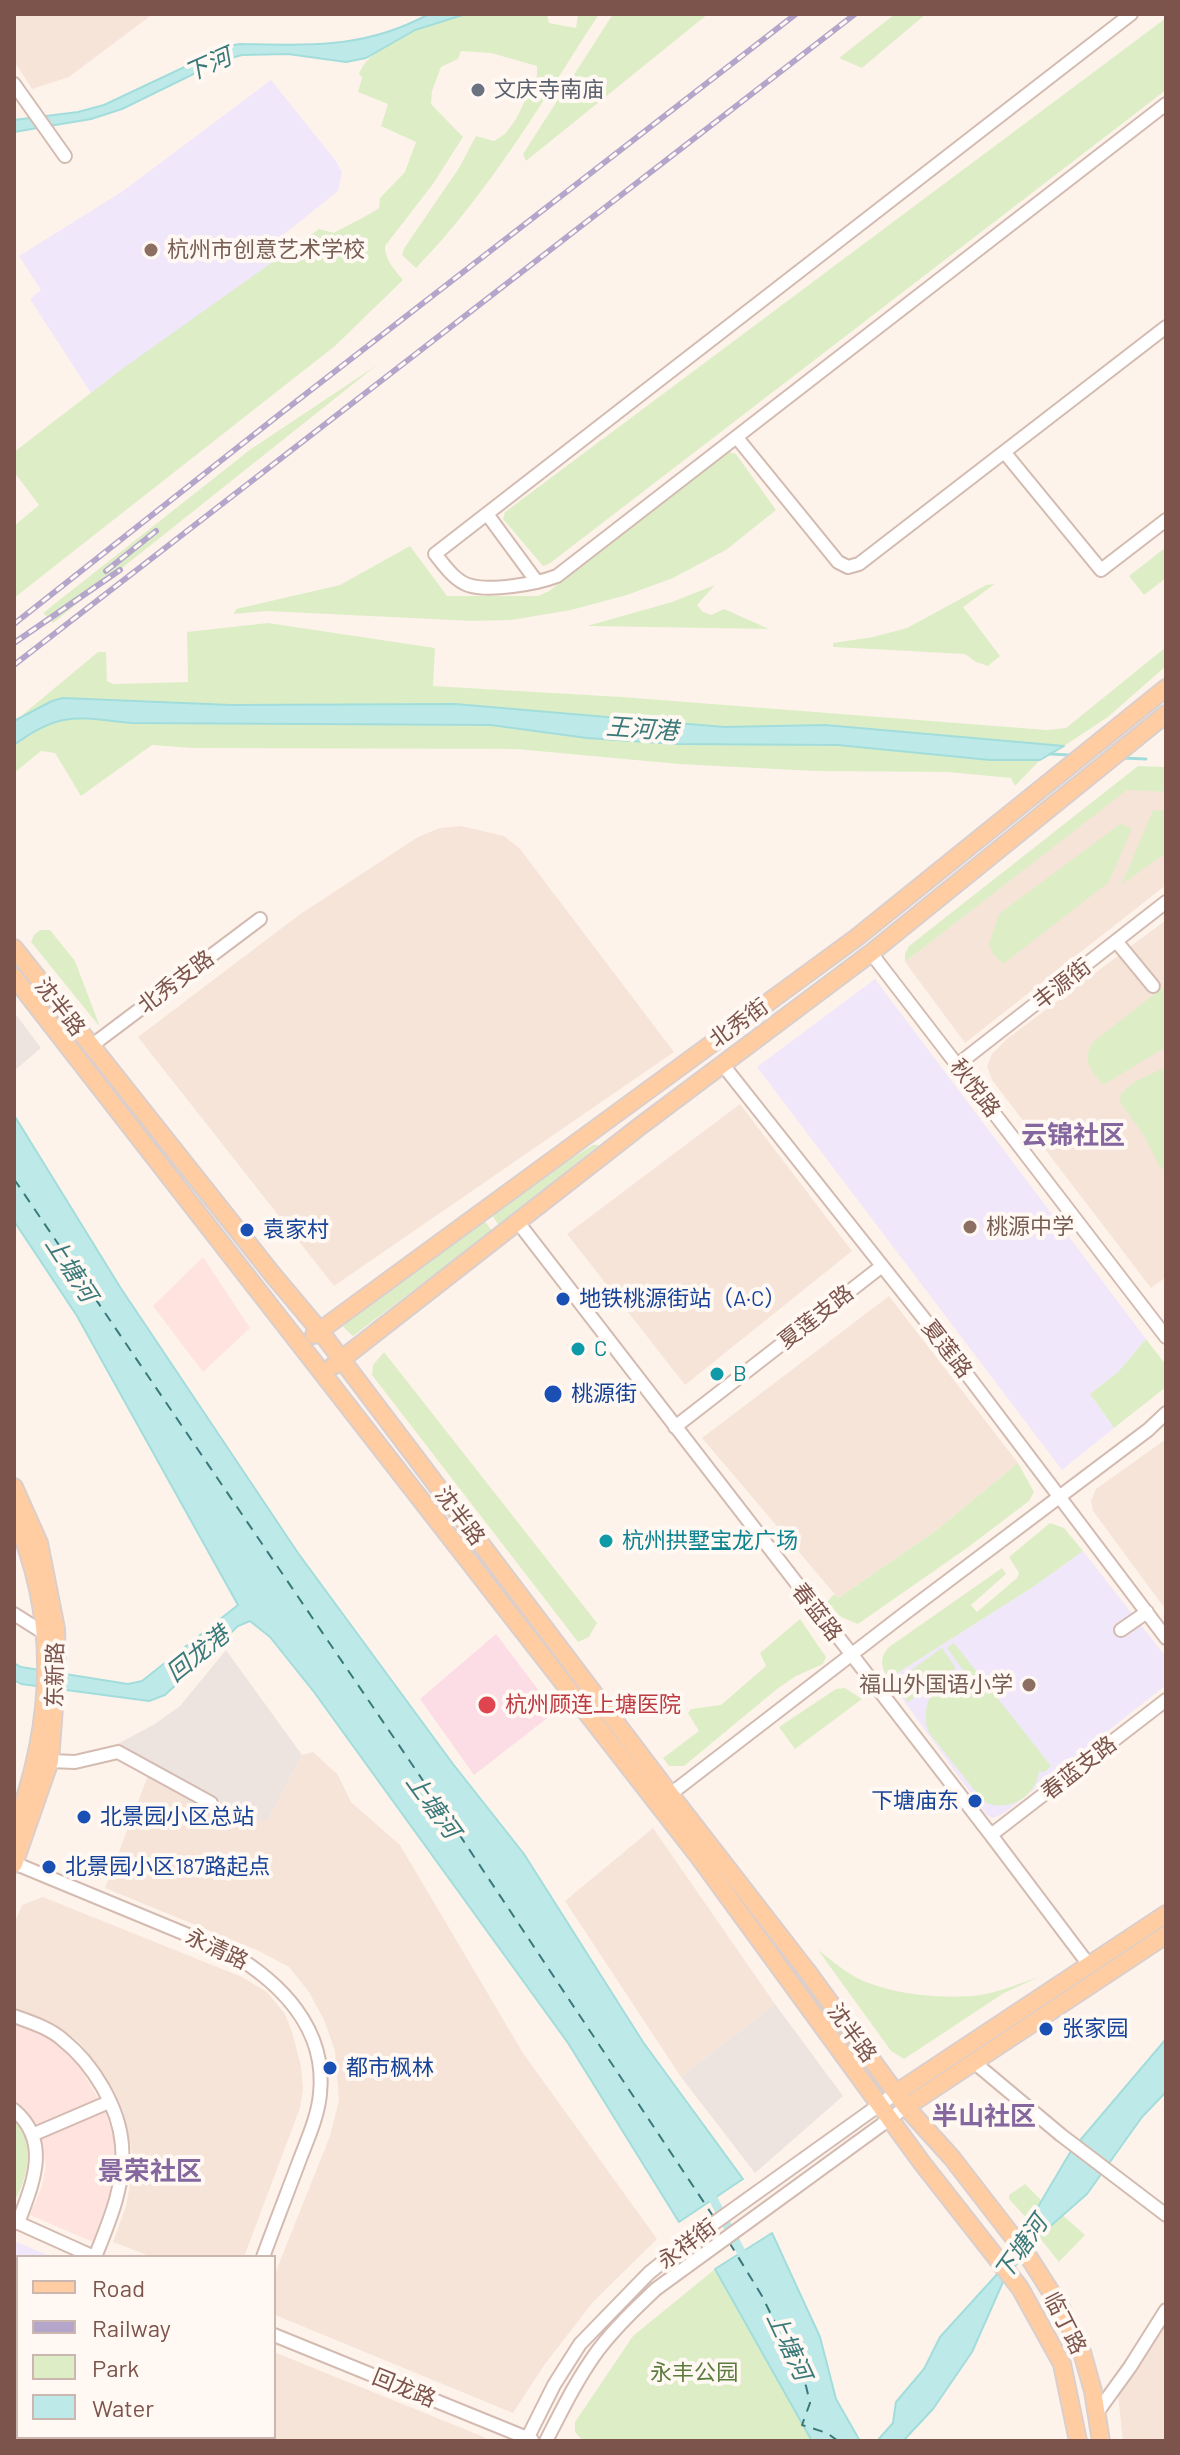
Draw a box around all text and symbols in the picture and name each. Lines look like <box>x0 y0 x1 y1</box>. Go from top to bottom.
water label: 下河 <box>180 42 236 88</box>
place label: 文庆寺南庙 <box>494 77 604 103</box>
marker: 文庆寺南庙 <box>469 81 487 99</box>
place label: 杭州市创意艺术学校 <box>167 237 365 263</box>
marker: 杭州市创意艺术学校 <box>142 241 160 259</box>
water label: 王河港 <box>605 712 679 746</box>
street label: 北秀支路 <box>133 945 219 1019</box>
street label: 丰源街 <box>1028 953 1096 1015</box>
street label: 沈半路 <box>29 973 91 1041</box>
street label: 北秀街 <box>705 993 773 1053</box>
street label: 秋悦路 <box>944 1054 1006 1122</box>
district label: 云锦社区 <box>1021 1119 1125 1151</box>
place label: 桃源中学 <box>986 1214 1074 1240</box>
place label: 袁家村 <box>263 1217 329 1243</box>
marker: 桃源中学 <box>961 1218 979 1236</box>
marker: 袁家村 <box>238 1221 256 1239</box>
water label: 上塘河 <box>39 1231 103 1307</box>
street label: 夏莲支路 <box>773 1280 859 1354</box>
place label: 地铁桃源街站（A·C） <box>579 1286 786 1312</box>
marker: 地铁桃源街站（A·C） <box>554 1290 572 1308</box>
street label: 夏莲路 <box>916 1315 978 1383</box>
place label: C <box>594 1336 607 1362</box>
marker: C <box>569 1340 587 1358</box>
place label: B <box>733 1361 747 1387</box>
marker: B <box>708 1365 726 1383</box>
place label: 桃源街 <box>571 1381 637 1407</box>
marker: 桃源街 <box>542 1383 564 1405</box>
street label: 沈半路 <box>430 1482 490 1550</box>
place label: 杭州拱墅宝龙广场 <box>622 1528 798 1554</box>
marker: 杭州拱墅宝龙广场 <box>597 1532 615 1550</box>
street label: 春蓝路 <box>786 1578 848 1646</box>
water label: 回龙港 <box>161 1620 235 1688</box>
street label: 东新路 <box>41 1642 69 1708</box>
place label: 福山外国语小学 <box>859 1672 1013 1698</box>
marker: 福山外国语小学 <box>1020 1676 1038 1694</box>
place label: 杭州顾连上塘医院 <box>505 1692 681 1718</box>
marker: 杭州顾连上塘医院 <box>476 1694 498 1716</box>
street label: 春蓝支路 <box>1036 1731 1122 1805</box>
water label: 上塘河 <box>400 1768 466 1844</box>
place label: 下塘庙东 <box>871 1788 959 1814</box>
marker: 下塘庙东 <box>966 1792 984 1810</box>
place label: 北景园小区总站 <box>100 1804 254 1830</box>
marker: 北景园小区总站 <box>75 1808 93 1826</box>
place label: 北景园小区187路起点 <box>65 1854 271 1880</box>
marker: 北景园小区187路起点 <box>40 1858 58 1876</box>
street label: 永清路 <box>182 1923 252 1975</box>
street label: 沈半路 <box>822 1999 882 2067</box>
place label: 张家园 <box>1062 2016 1128 2042</box>
marker: 张家园 <box>1037 2020 1055 2038</box>
place label: 都市枫林 <box>346 2055 434 2081</box>
marker: 都市枫林 <box>321 2059 339 2077</box>
district label: 半山社区 <box>932 2100 1036 2132</box>
district label: 景荣社区 <box>98 2155 202 2187</box>
water label: 下塘河 <box>989 2210 1053 2286</box>
street label: 永祥街 <box>653 2214 721 2274</box>
legend <box>16 2255 276 2439</box>
text: Road <box>92 2273 145 2302</box>
street label: 临丁路 <box>1038 2288 1092 2358</box>
water label: 上塘河 <box>761 2307 817 2385</box>
text: Railway <box>92 2313 171 2342</box>
text: Park <box>92 2353 139 2382</box>
park label: 永丰公园 <box>650 2360 738 2386</box>
street label: 回龙路 <box>368 2363 440 2413</box>
text: Water <box>92 2393 154 2422</box>

